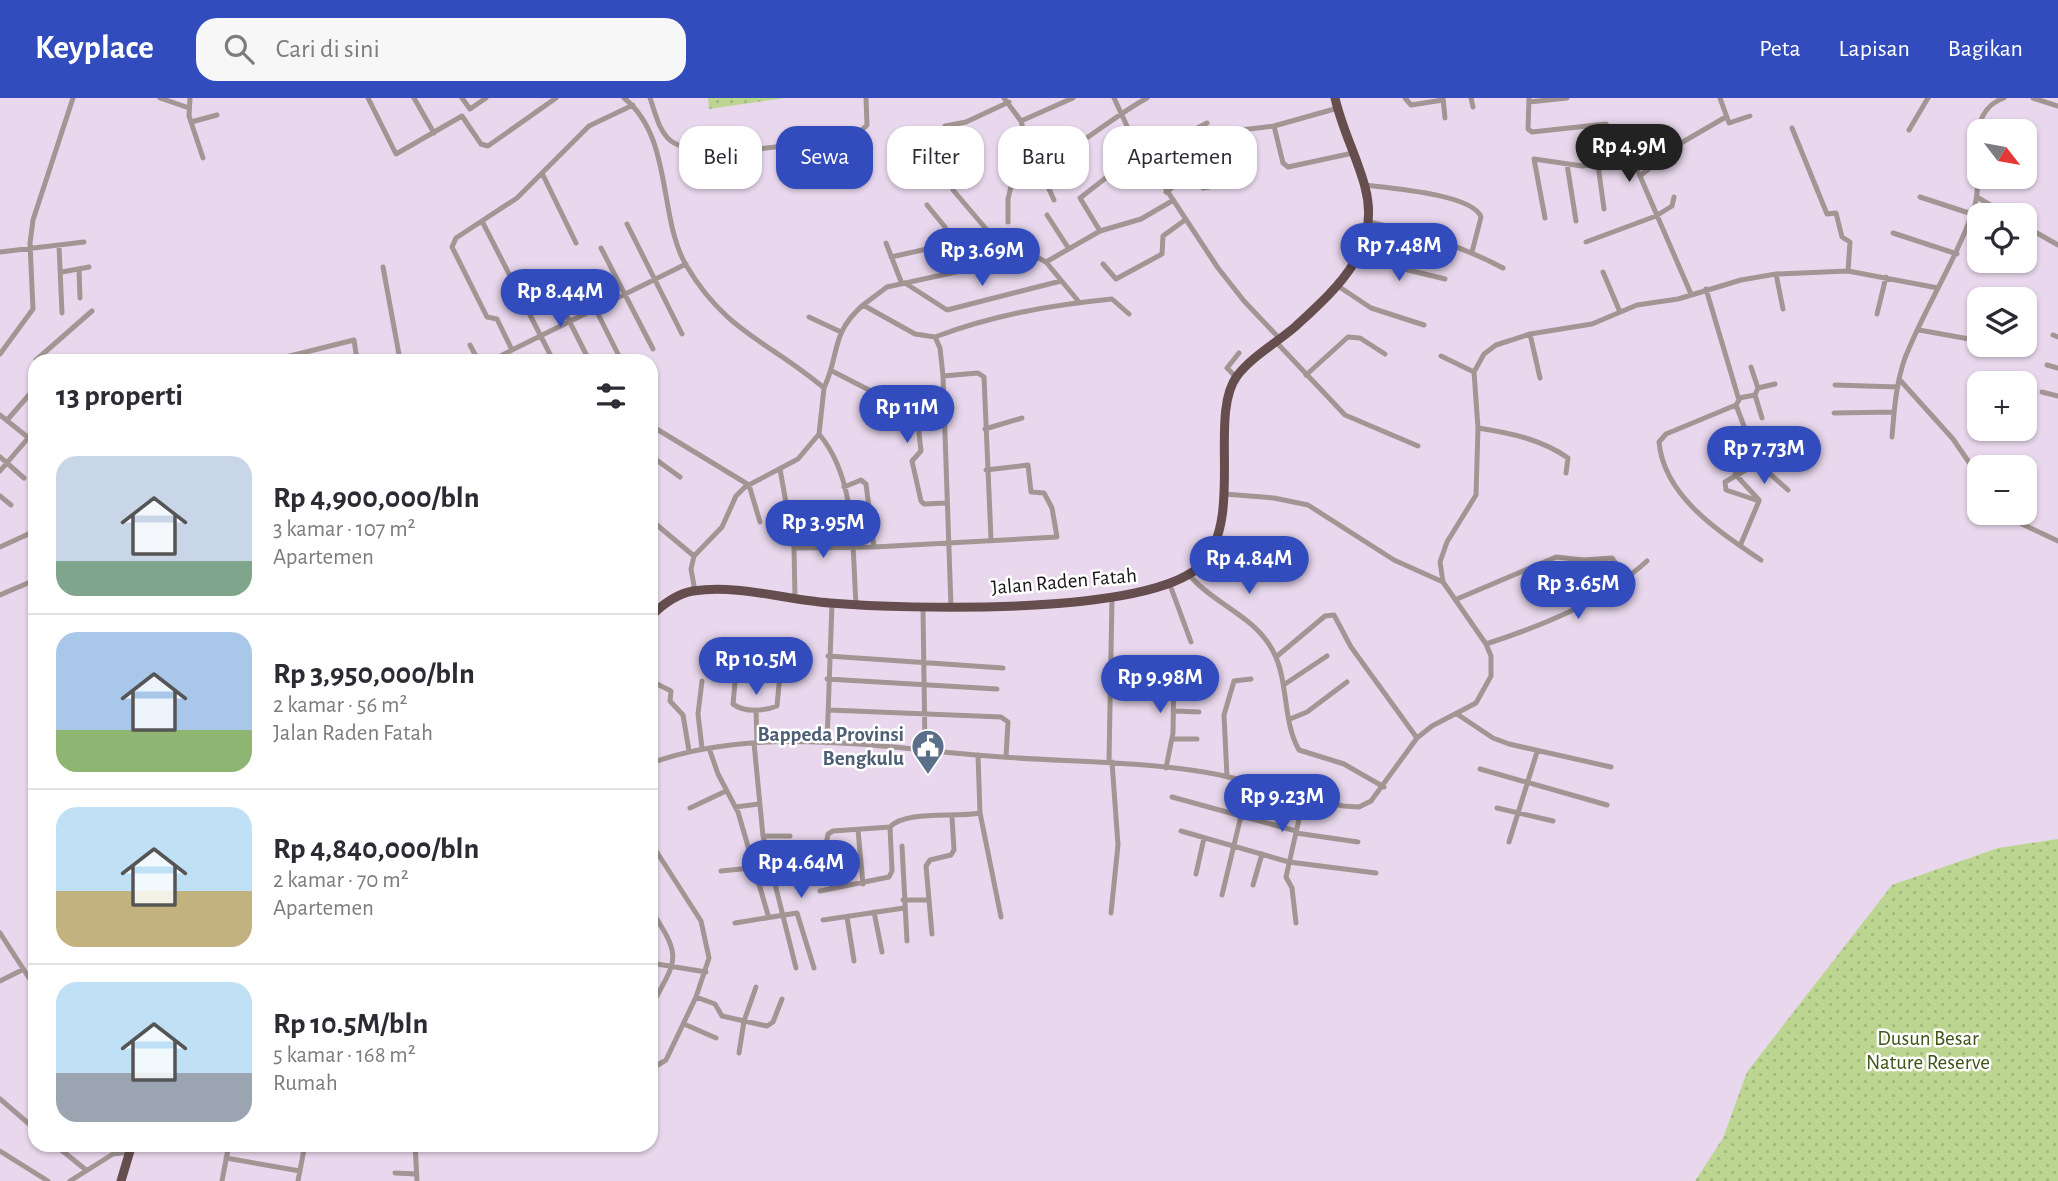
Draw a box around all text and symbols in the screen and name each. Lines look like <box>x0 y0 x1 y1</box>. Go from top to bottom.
search box <box>196 18 686 81</box>
icon: search <box>220 30 258 68</box>
text: Keyplace <box>35 32 154 65</box>
text: Cari di sini <box>276 36 380 62</box>
text: Peta <box>1759 37 1801 61</box>
text: Lapisan <box>1839 37 1910 61</box>
text: Bagikan <box>1948 37 2023 61</box>
north arrow <box>1967 119 2037 189</box>
map controls <box>1967 119 2037 525</box>
pin: Rp 4.9M <box>1564 125 1694 184</box>
chip: Beli <box>679 126 762 189</box>
chip: Sewa <box>776 126 873 189</box>
chip: Filter <box>887 126 984 189</box>
chip: Baru <box>998 126 1089 189</box>
chip: Apartemen <box>1103 126 1257 189</box>
text: Rp 4.9M <box>1592 135 1666 158</box>
button: locate <box>1967 203 2037 273</box>
pin: Rp 7.48M <box>1327 223 1471 283</box>
pin: Rp 3.69M <box>910 228 1054 288</box>
text: Rp 7.48M <box>1357 234 1441 257</box>
text: Rp 3.69M <box>940 239 1024 262</box>
pin: Rp 8.44M <box>488 270 632 329</box>
text: Rp 8.44M <box>517 280 603 303</box>
button: layers <box>1967 287 2037 357</box>
button: + <box>1967 371 2037 441</box>
icon: filters <box>592 377 630 415</box>
text: 13 properti <box>56 381 183 411</box>
pin: Rp 11M <box>850 386 964 445</box>
text: Rp 11M <box>875 396 939 419</box>
pin: Rp 7.73M <box>1692 426 1836 486</box>
text: Rp 7.73M <box>1723 437 1805 460</box>
button: − <box>1967 455 2037 525</box>
text: Rp 4,900,000/bln <box>273 483 480 513</box>
icon: home <box>112 484 196 568</box>
pin: Rp 3.95M <box>751 500 895 560</box>
text: Rp 3.95M <box>781 511 865 534</box>
text: 3 kamar · 107 m² <box>273 518 416 541</box>
pin: Rp 4.84M <box>1177 536 1321 596</box>
text: Apartemen <box>273 546 374 569</box>
text: Rp 4.84M <box>1206 547 1292 570</box>
pin: Rp 3.65M <box>1506 561 1650 621</box>
street label: Jalan Raden Fatah <box>990 565 1138 598</box>
text: Rp 3.65M <box>1536 572 1620 595</box>
pin: Rp 10.5M <box>684 638 828 697</box>
text: Rp 10.5M <box>715 648 797 671</box>
pin: Rp 9.98M <box>1088 656 1232 715</box>
text: Rp 3,950,000/bln <box>273 659 475 689</box>
icon: home <box>112 660 196 744</box>
text: Rp 9.98M <box>1117 666 1203 689</box>
text: 2 kamar · 56 m² <box>273 694 407 717</box>
text: Jalan Raden Fatah <box>273 722 433 745</box>
place label: Bappeda Provinsi Bengkulu <box>757 724 904 769</box>
public building icon: Bappeda Provinsi Bengkulu <box>909 727 947 776</box>
pin: Rp 9.23M <box>1210 774 1354 834</box>
text: Rp 9.23M <box>1240 785 1324 808</box>
text: Rp 4,840,000/bln <box>273 834 479 864</box>
icon: home <box>112 835 196 919</box>
pin: Rp 4.64M <box>729 840 873 900</box>
text: Rp 4.64M <box>758 851 844 874</box>
text: 2 kamar · 70 m² <box>273 869 409 892</box>
text: Apartemen <box>273 897 374 920</box>
text: Rp 10.5M/bln <box>273 1009 428 1039</box>
icon: home <box>112 1010 196 1094</box>
park label: Dusun Besar Nature Reserve <box>1866 1028 1990 1073</box>
text: 5 kamar · 168 m² <box>273 1044 416 1067</box>
text: Rumah <box>273 1072 338 1095</box>

